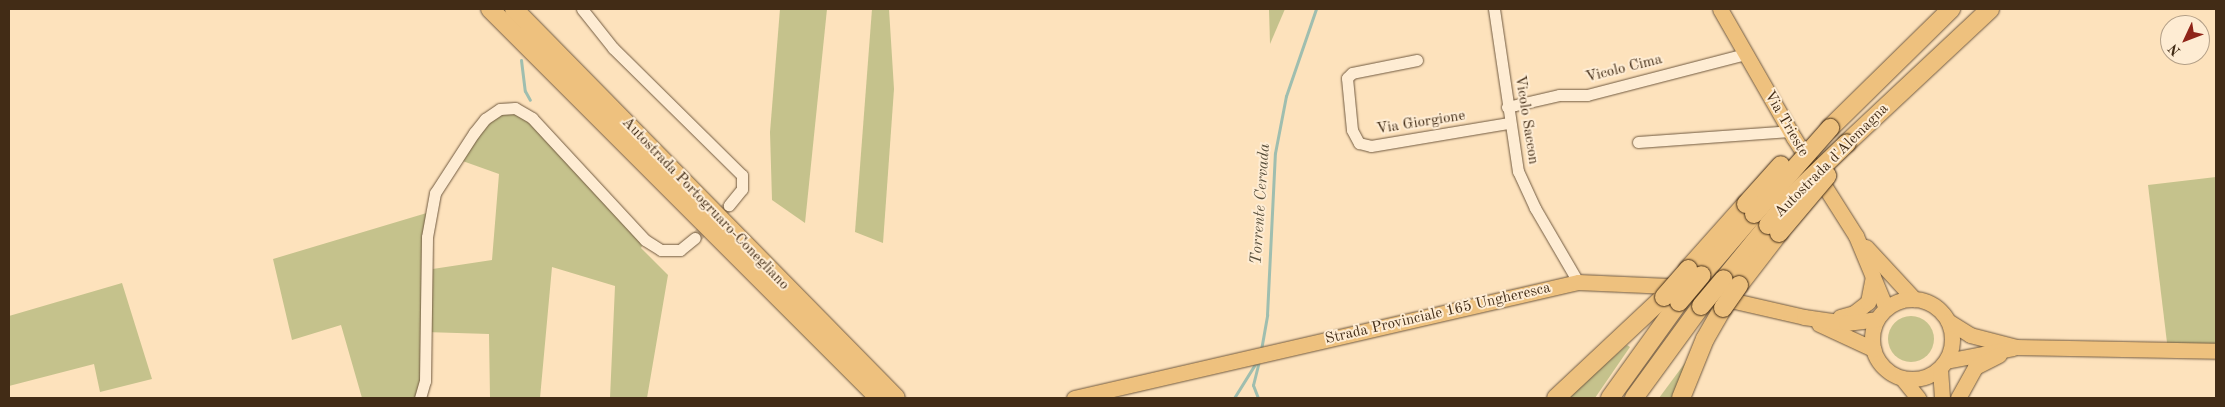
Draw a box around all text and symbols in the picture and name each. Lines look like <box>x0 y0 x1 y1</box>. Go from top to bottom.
north arrow <box>2160 15 2210 65</box>
text: N <box>2166 41 2184 58</box>
street label: Vicolo Cima <box>1584 51 1664 87</box>
street label: Vicolo Saccon <box>1510 74 1542 166</box>
street label: Via Trieste <box>1760 88 1812 160</box>
street label: Autostrada d'Alemagna <box>1771 100 1893 222</box>
street label: Via Giorgione <box>1375 107 1467 139</box>
street label: Autostrada Portogruaro-Conegliano <box>618 114 792 294</box>
water label: Torrente Cervada <box>1247 143 1275 265</box>
street label: Strada Provinciale 165 Ungheresca <box>1324 279 1552 349</box>

